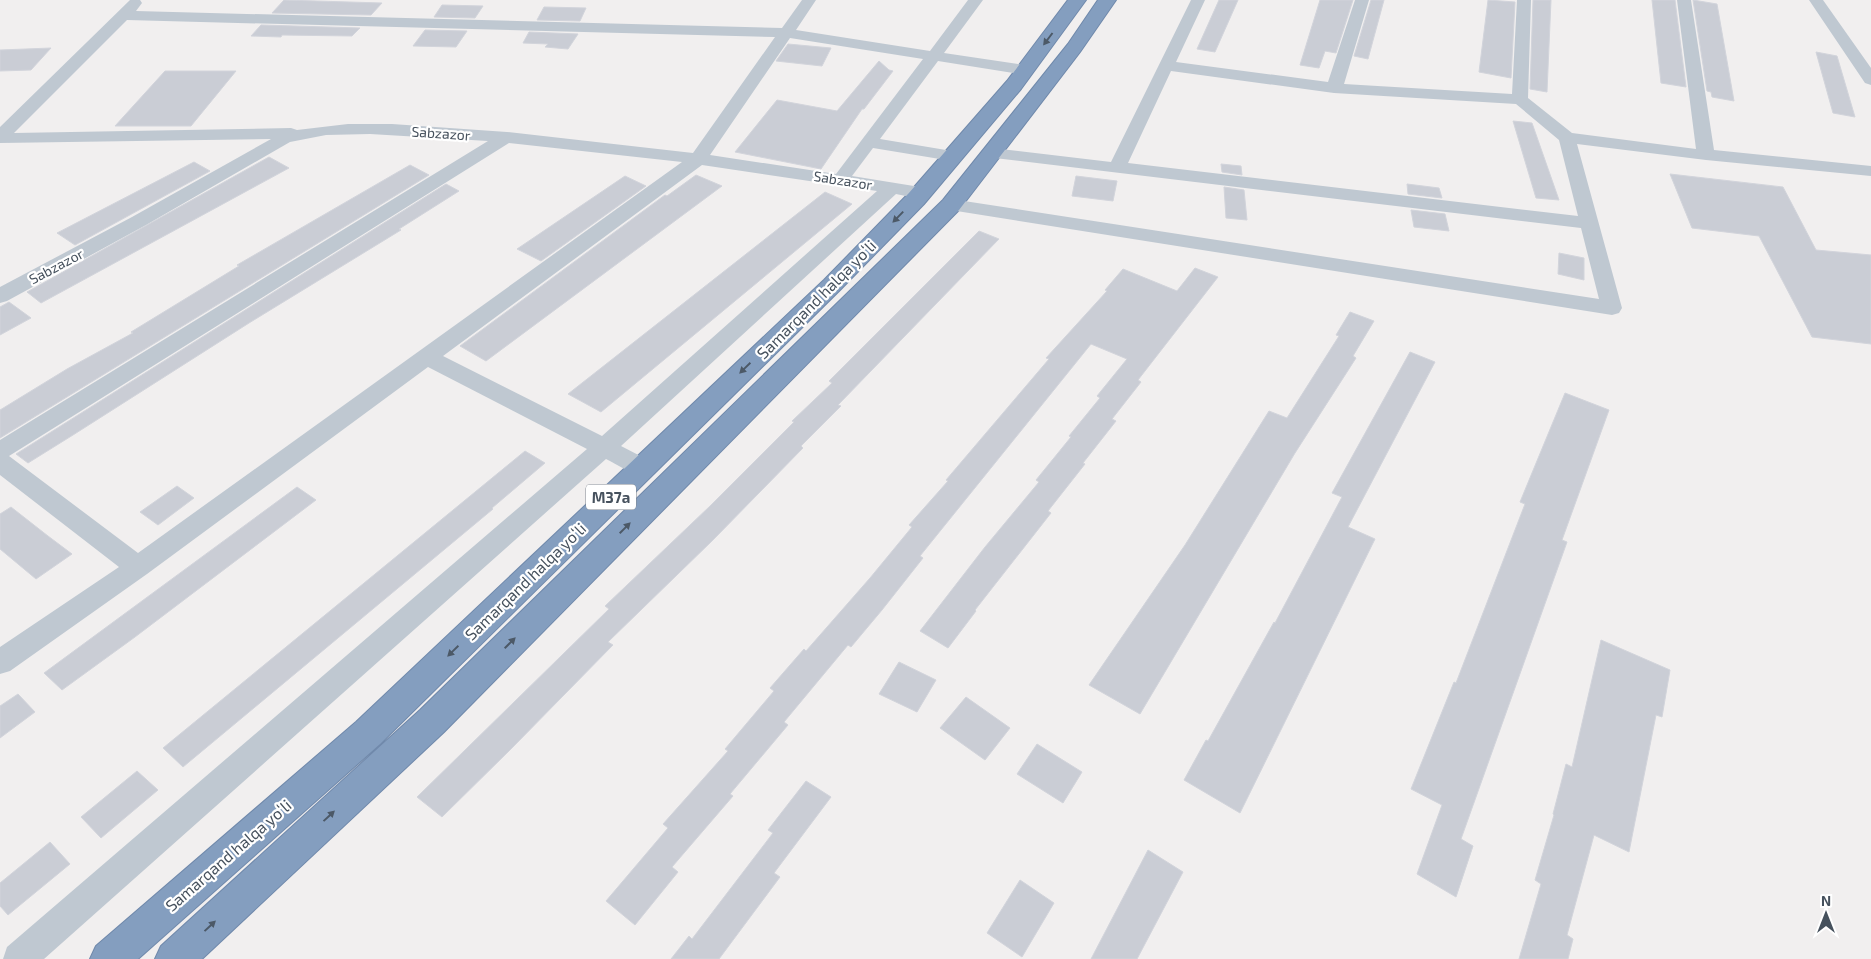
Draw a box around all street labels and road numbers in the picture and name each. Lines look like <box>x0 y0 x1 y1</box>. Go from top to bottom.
street label: Sabzazor <box>411 122 471 144</box>
street label: Sabzazor <box>813 167 874 193</box>
street label: Samarqand halqa yoʻli <box>753 236 879 362</box>
street label: Sabzazor <box>26 244 86 287</box>
road number: M37a <box>586 484 636 510</box>
street label: Samarqand halqa yoʻli <box>461 518 589 644</box>
street label: Samarqand halqa yoʻli <box>161 795 295 915</box>

